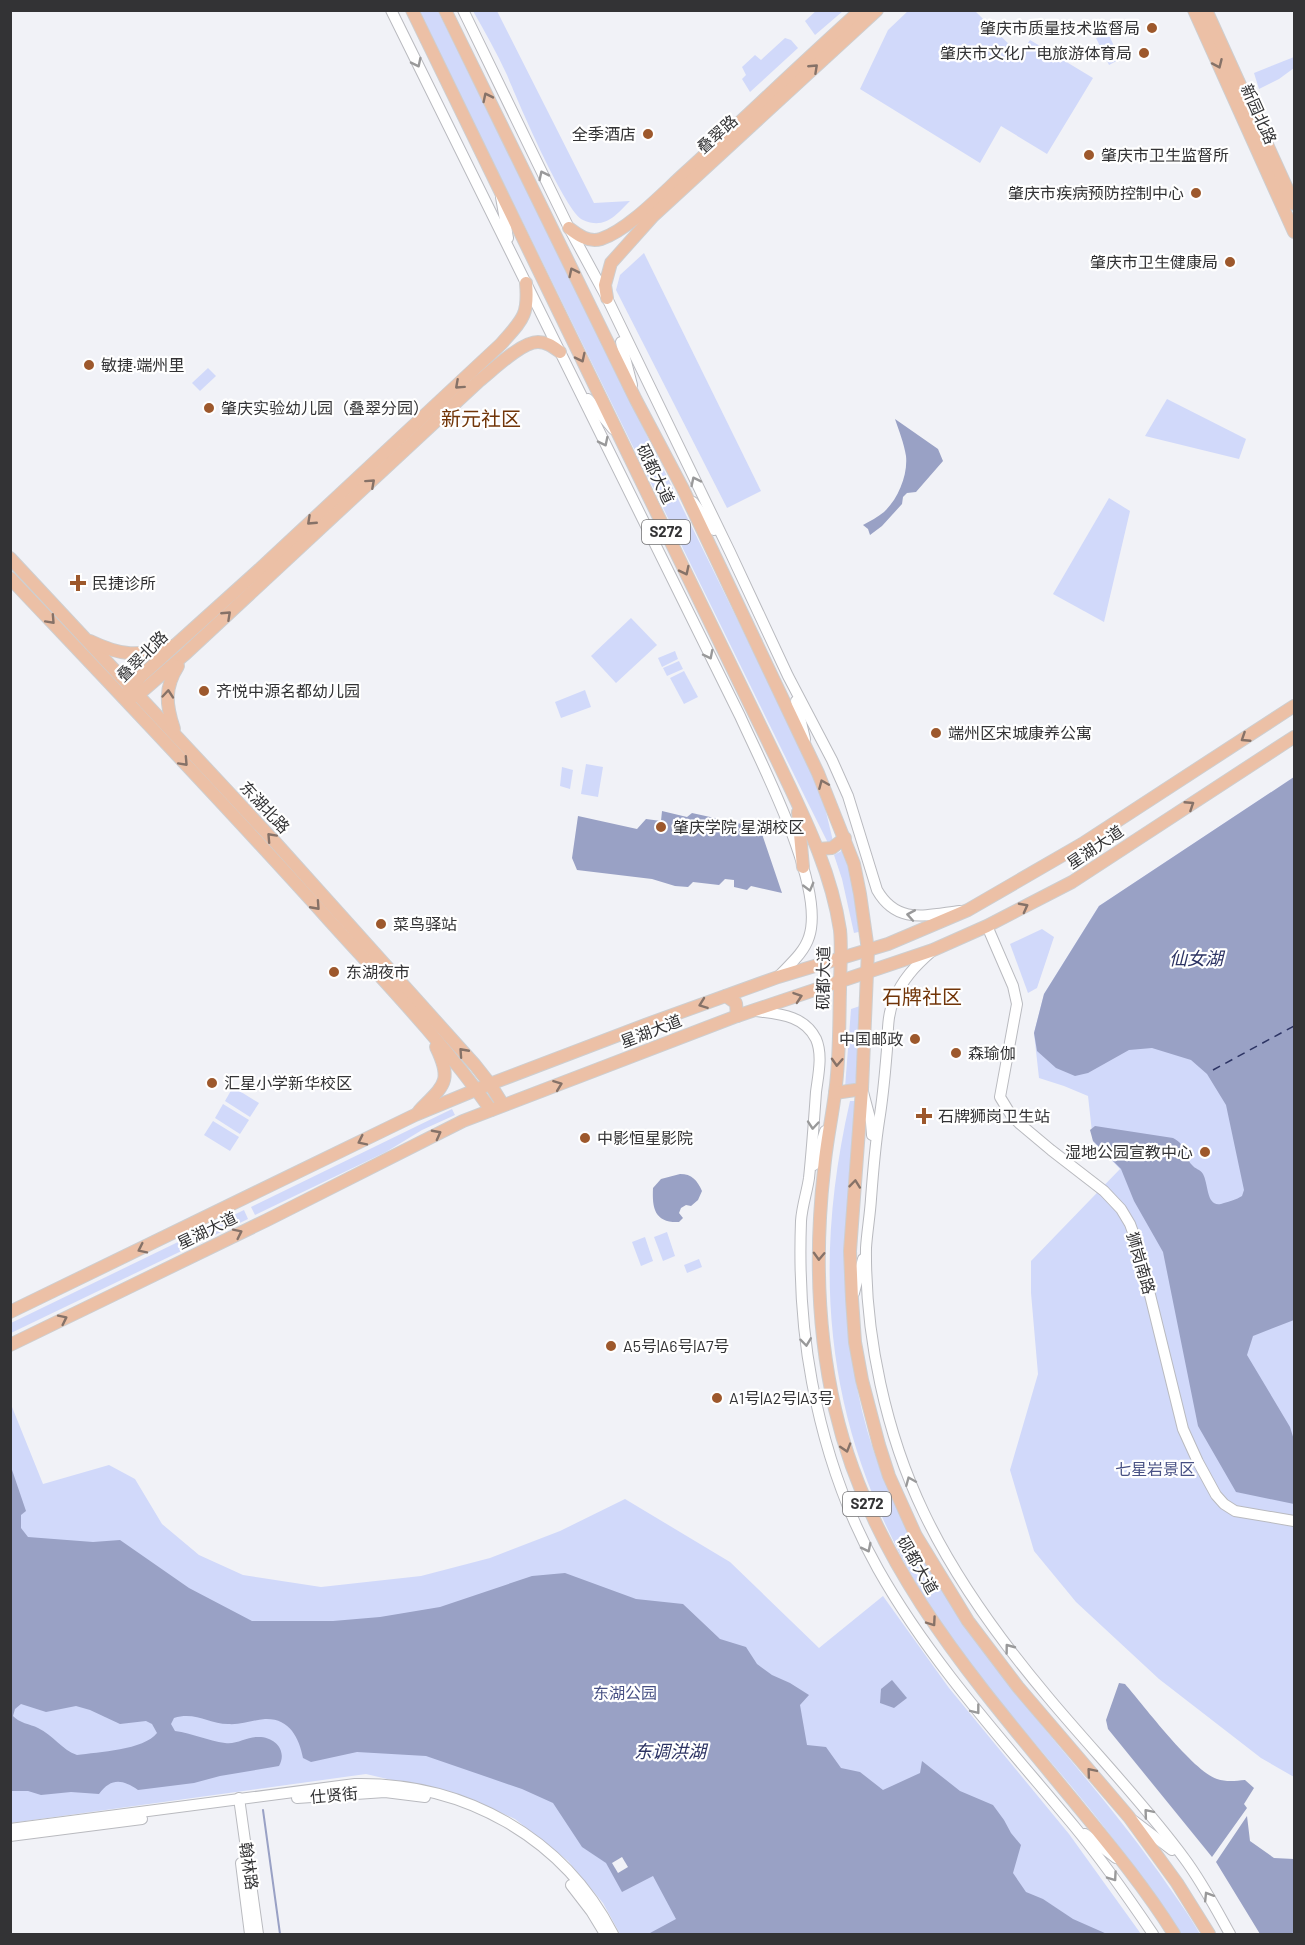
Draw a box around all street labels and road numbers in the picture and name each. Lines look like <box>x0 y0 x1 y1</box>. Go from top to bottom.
street label: 新园北路 <box>1238 81 1281 147</box>
street label: 叠翠路 <box>692 111 741 157</box>
street label: 砚都大道 <box>634 441 679 507</box>
road number: S272 <box>642 520 690 544</box>
street label: 叠翠北路 <box>112 626 171 685</box>
street label: 东湖北路 <box>237 777 294 837</box>
street label: 星湖大道 <box>1063 821 1127 872</box>
street label: 砚都大道 <box>812 946 833 1010</box>
street label: 星湖大道 <box>618 1010 684 1051</box>
street label: 星湖大道 <box>174 1207 240 1252</box>
street label: 狮岗南路 <box>1124 1229 1159 1296</box>
road number: S272 <box>843 1492 891 1516</box>
street label: 砚都大道 <box>894 1532 943 1597</box>
street label: 仕贤街 <box>309 1783 359 1806</box>
street label: 翰林路 <box>237 1841 262 1891</box>

